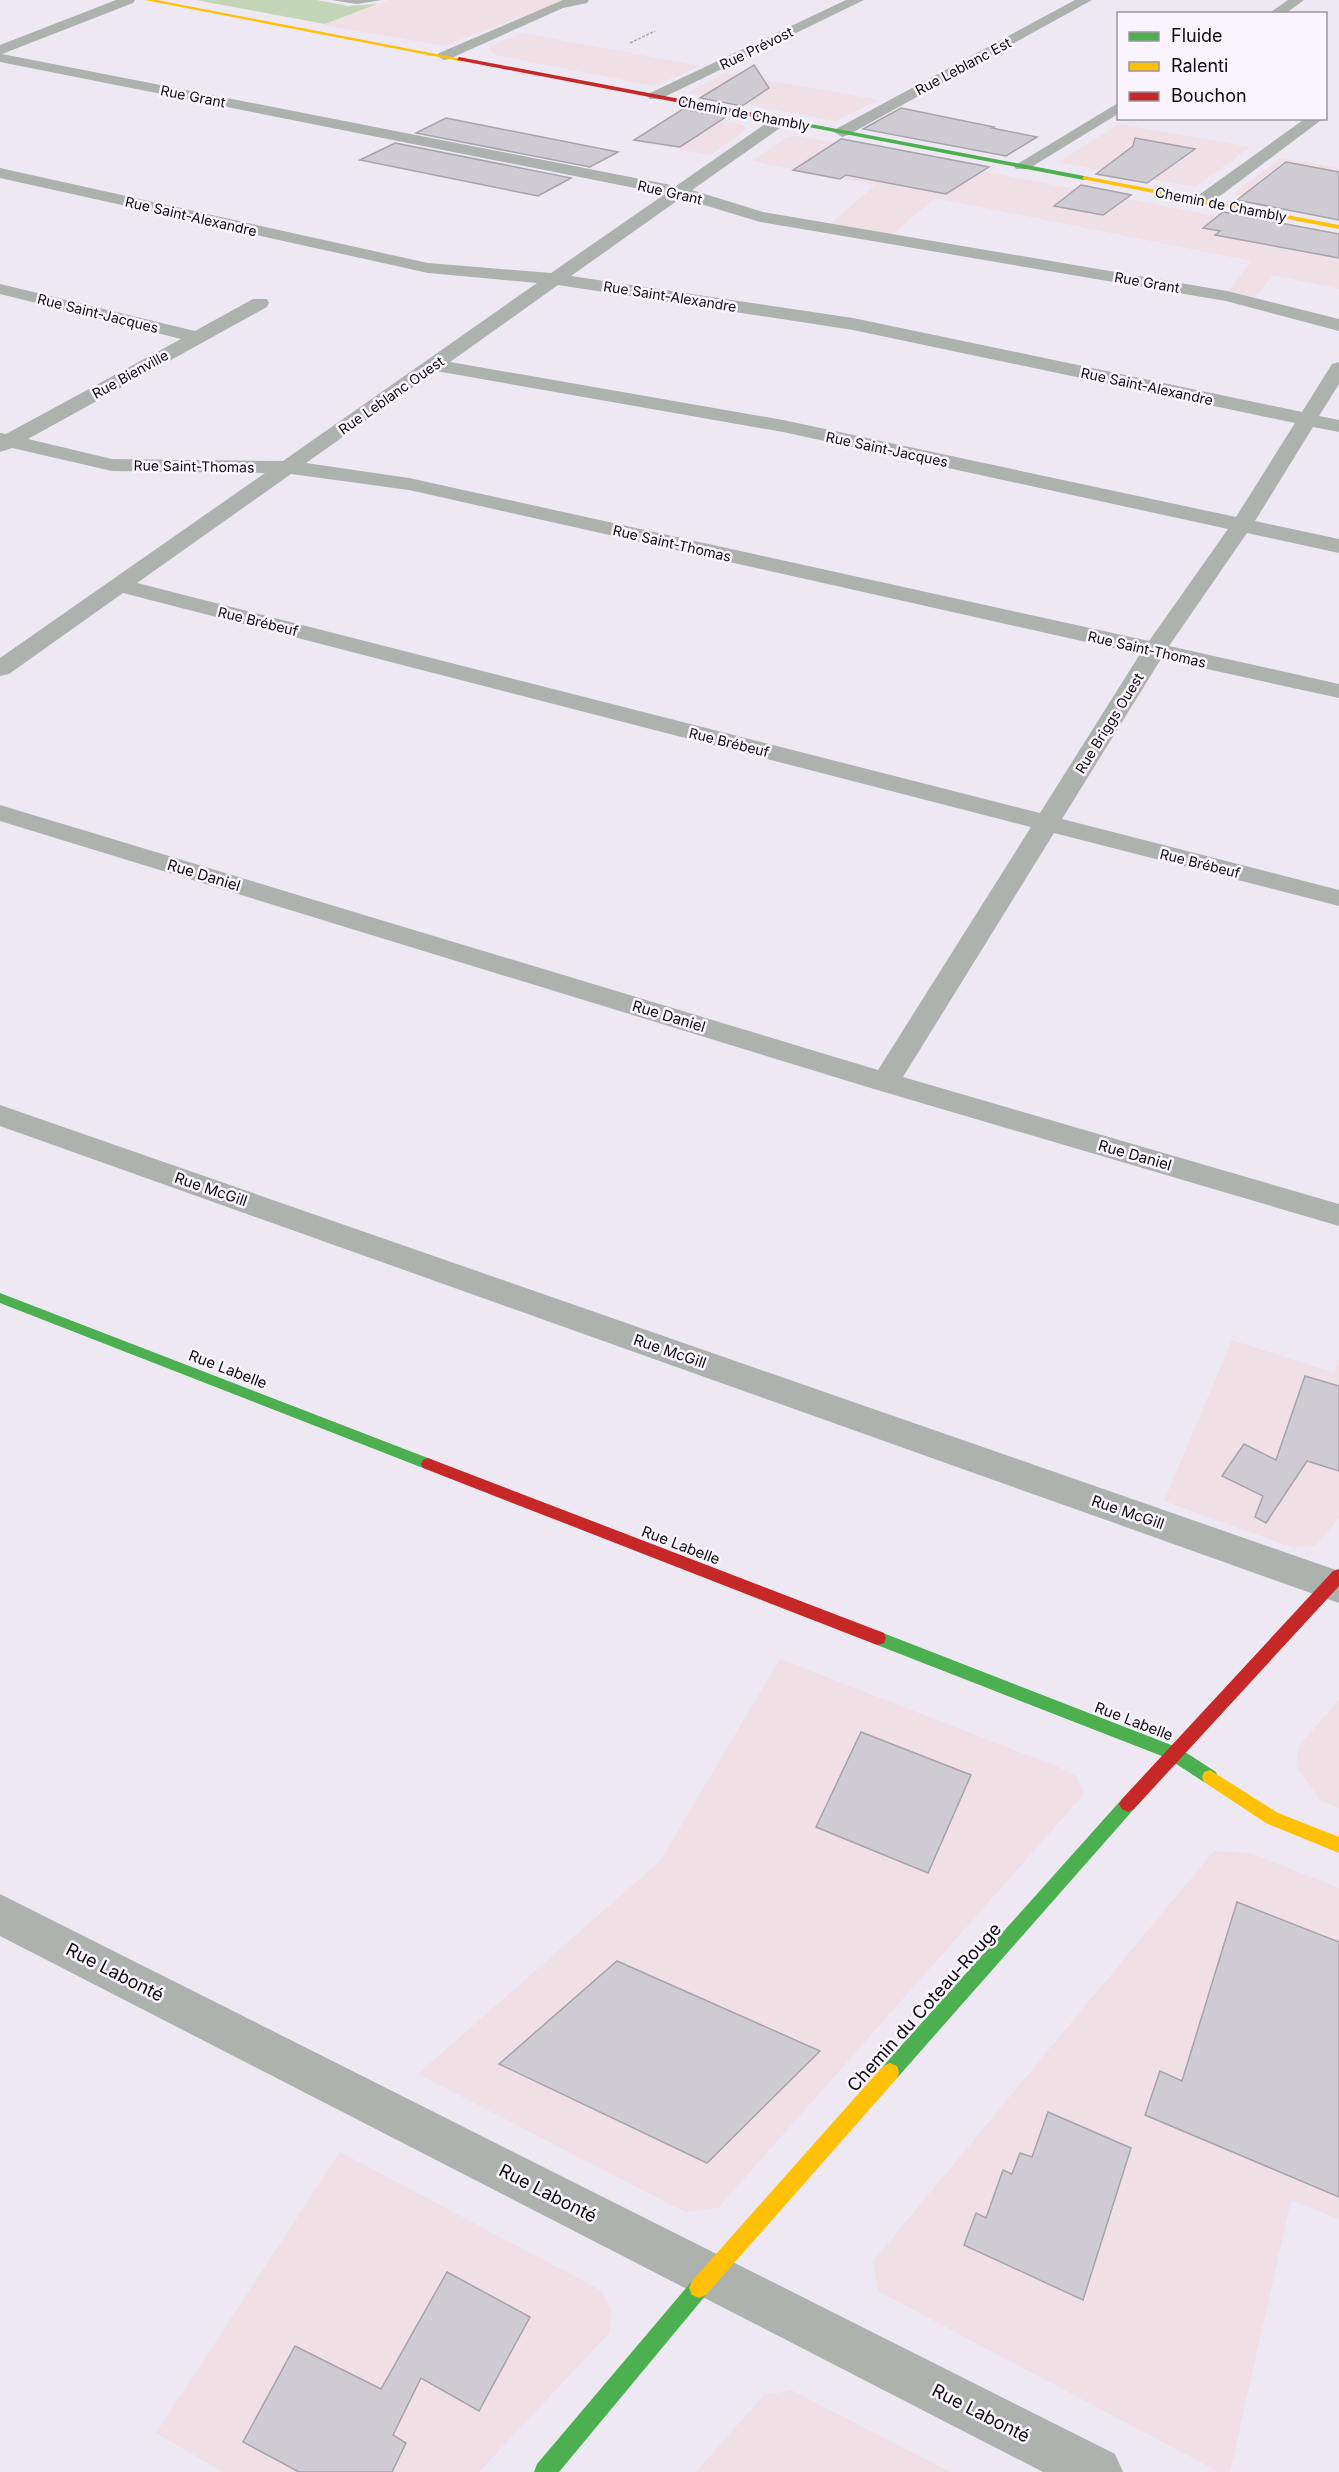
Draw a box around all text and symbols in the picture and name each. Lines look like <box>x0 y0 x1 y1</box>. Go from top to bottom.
legend <box>1117 12 1327 120</box>
street label: Rue Prévost <box>717 23 796 73</box>
text: Fluide <box>1171 25 1223 46</box>
street label: Rue Leblanc Est <box>912 33 1014 98</box>
text: Ralenti <box>1171 55 1228 76</box>
street label: Rue Grant <box>159 81 227 111</box>
text: Bouchon <box>1171 85 1247 106</box>
street label: Chemin de Chambly <box>677 92 811 134</box>
street label: Rue Grant <box>636 176 704 208</box>
street label: Chemin de Chambly <box>1154 183 1288 225</box>
street label: Rue Saint-Alexandre <box>124 193 258 239</box>
street label: Rue Grant <box>1113 268 1181 296</box>
street label: Rue Saint-Alexandre <box>602 277 738 315</box>
street label: Rue Saint-Jacques <box>36 290 160 336</box>
street label: Rue Bienville <box>89 346 171 402</box>
street label: Rue Leblanc Ouest <box>335 352 447 438</box>
street label: Rue Saint-Alexandre <box>1079 364 1215 408</box>
street label: Rue Saint-Jacques <box>824 428 950 470</box>
street label: Rue Saint-Thomas <box>133 456 255 476</box>
street label: Rue Saint-Thomas <box>611 521 733 565</box>
street label: Rue Brébeuf <box>216 603 300 639</box>
street label: Rue Saint-Thomas <box>1086 627 1208 671</box>
street label: Rue Briggs Ouest <box>1071 669 1147 776</box>
street label: Rue Brébeuf <box>687 724 771 760</box>
street label: Rue Brébeuf <box>1158 845 1242 881</box>
street label: Rue Daniel <box>165 855 243 895</box>
street label: Rue Daniel <box>630 996 708 1036</box>
street label: Rue Daniel <box>1096 1135 1174 1175</box>
street label: Rue McGill <box>172 1168 250 1210</box>
street label: Rue McGill <box>631 1330 709 1372</box>
street label: Rue Labelle <box>186 1345 270 1393</box>
street label: Rue McGill <box>1089 1491 1167 1533</box>
street label: Rue Labelle <box>639 1521 723 1569</box>
street label: Rue Labelle <box>1092 1697 1176 1745</box>
street label: Chemin du Coteau-Rouge <box>843 1918 1005 2096</box>
street label: Rue Labonté <box>63 1938 167 2006</box>
street label: Rue Labonté <box>496 2159 600 2227</box>
street label: Rue Labonté <box>929 2379 1033 2447</box>

